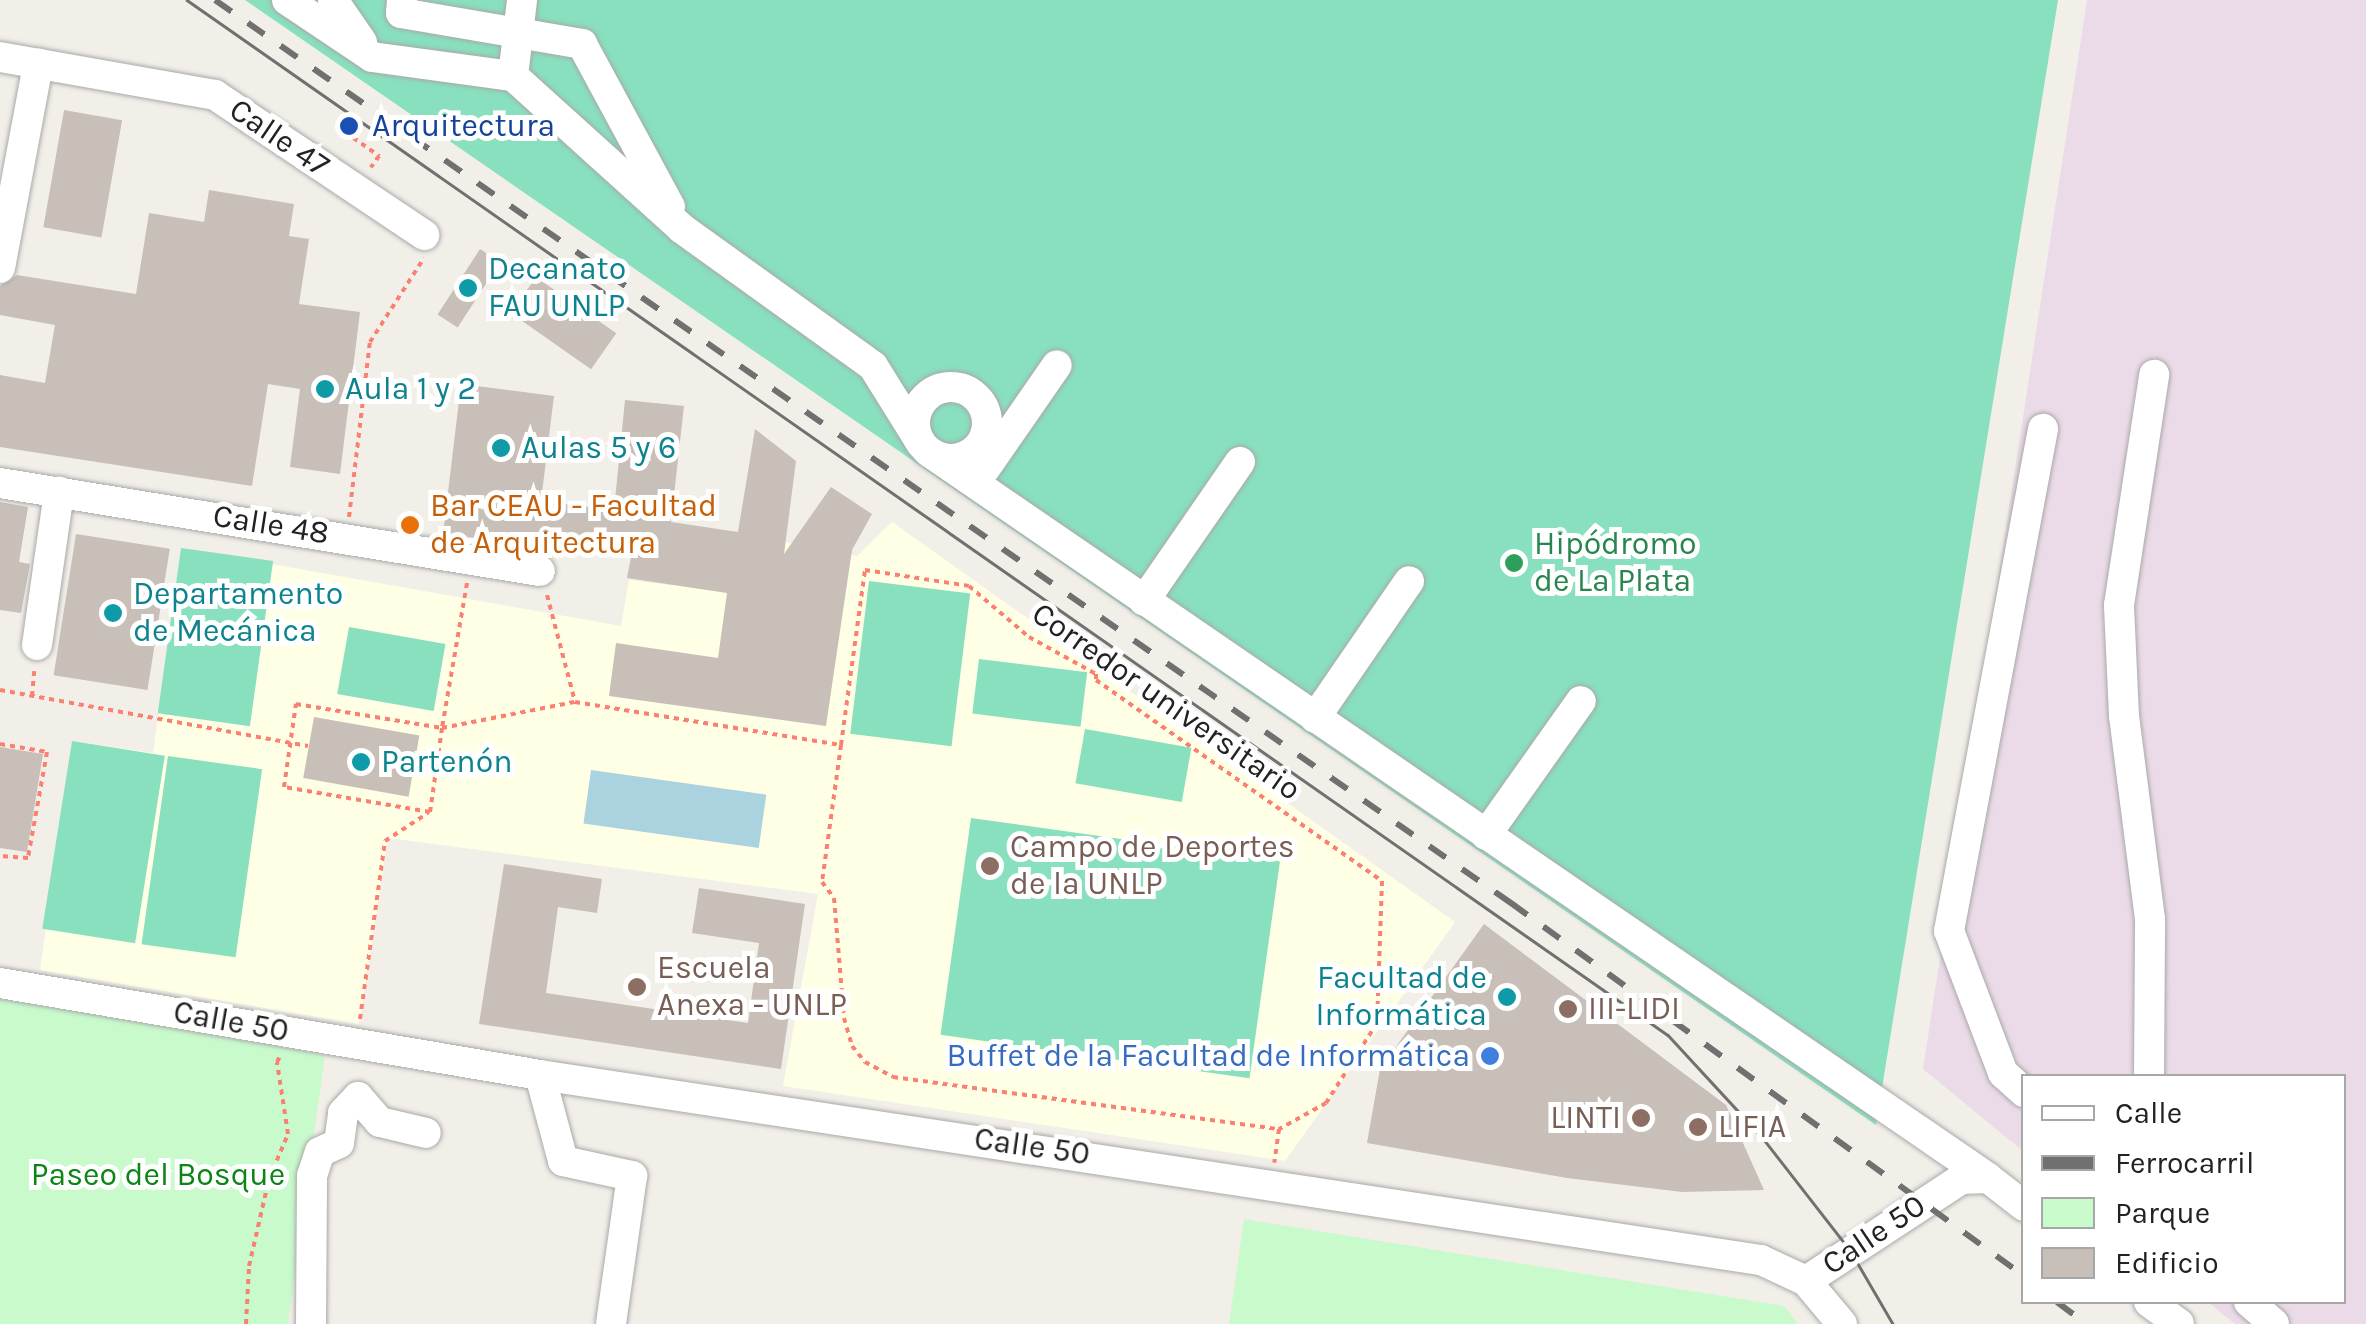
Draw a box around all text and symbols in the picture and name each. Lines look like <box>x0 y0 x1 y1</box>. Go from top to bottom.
street label: Calle 47 <box>222 91 336 185</box>
place label: Arquitectura <box>372 107 555 145</box>
marker: Arquitectura <box>336 113 362 139</box>
place label: Decanato FAU UNLP <box>488 251 626 326</box>
marker: Decanato FAU UNLP <box>457 277 479 299</box>
place label: Aula 1 y 2 <box>345 370 476 408</box>
marker: Aula 1 y 2 <box>314 378 336 400</box>
place label: Aulas 5 y 6 <box>521 429 676 467</box>
marker: Aulas 5 y 6 <box>490 437 512 459</box>
place label: Bar CEAU - Facultad de Arquitectura <box>430 488 717 563</box>
street label: Calle 48 <box>210 497 332 553</box>
marker: Bar CEAU - Facultad de Arquitectura <box>399 514 421 536</box>
place label: Hipódromo de La Plata <box>1534 526 1697 601</box>
marker: Hipódromo de La Plata <box>1503 552 1525 574</box>
place label: Departamento de Mecánica <box>133 576 343 651</box>
street label: Corredor universitario <box>1024 595 1308 809</box>
marker: Departamento de Mecánica <box>102 602 124 624</box>
place label: Partenón <box>381 743 512 781</box>
marker: Partenón <box>350 751 372 773</box>
place label: Campo de Deportes de la UNLP <box>1010 829 1295 904</box>
marker: Campo de Deportes de la UNLP <box>979 855 1001 877</box>
place label: Escuela Anexa - UNLP <box>657 950 847 1025</box>
place label: Facultad de Informática <box>1315 960 1487 1035</box>
marker: Escuela Anexa - UNLP <box>626 976 648 998</box>
marker: Facultad de Informática <box>1496 986 1518 1008</box>
place label: III-LIDI <box>1588 990 1680 1028</box>
street label: Calle 50 <box>170 993 292 1051</box>
marker: III-LIDI <box>1557 998 1579 1020</box>
place label: Buffet de la Facultad de Informática <box>946 1037 1470 1075</box>
marker: Buffet de la Facultad de Informática <box>1479 1045 1501 1067</box>
legend <box>2021 1074 2346 1304</box>
text: Calle <box>2115 1095 2182 1131</box>
place label: LINTI <box>1550 1099 1621 1137</box>
marker: LINTI <box>1630 1107 1652 1129</box>
place label: LIFIA <box>1718 1108 1786 1146</box>
marker: LIFIA <box>1687 1116 1709 1138</box>
street label: Calle 50 <box>972 1120 1092 1174</box>
text: Ferrocarril <box>2115 1145 2254 1181</box>
park label: Paseo del Bosque <box>31 1156 285 1194</box>
street label: Calle 50 <box>1815 1187 1933 1283</box>
text: Parque <box>2115 1195 2210 1231</box>
text: Edificio <box>2115 1245 2219 1281</box>

